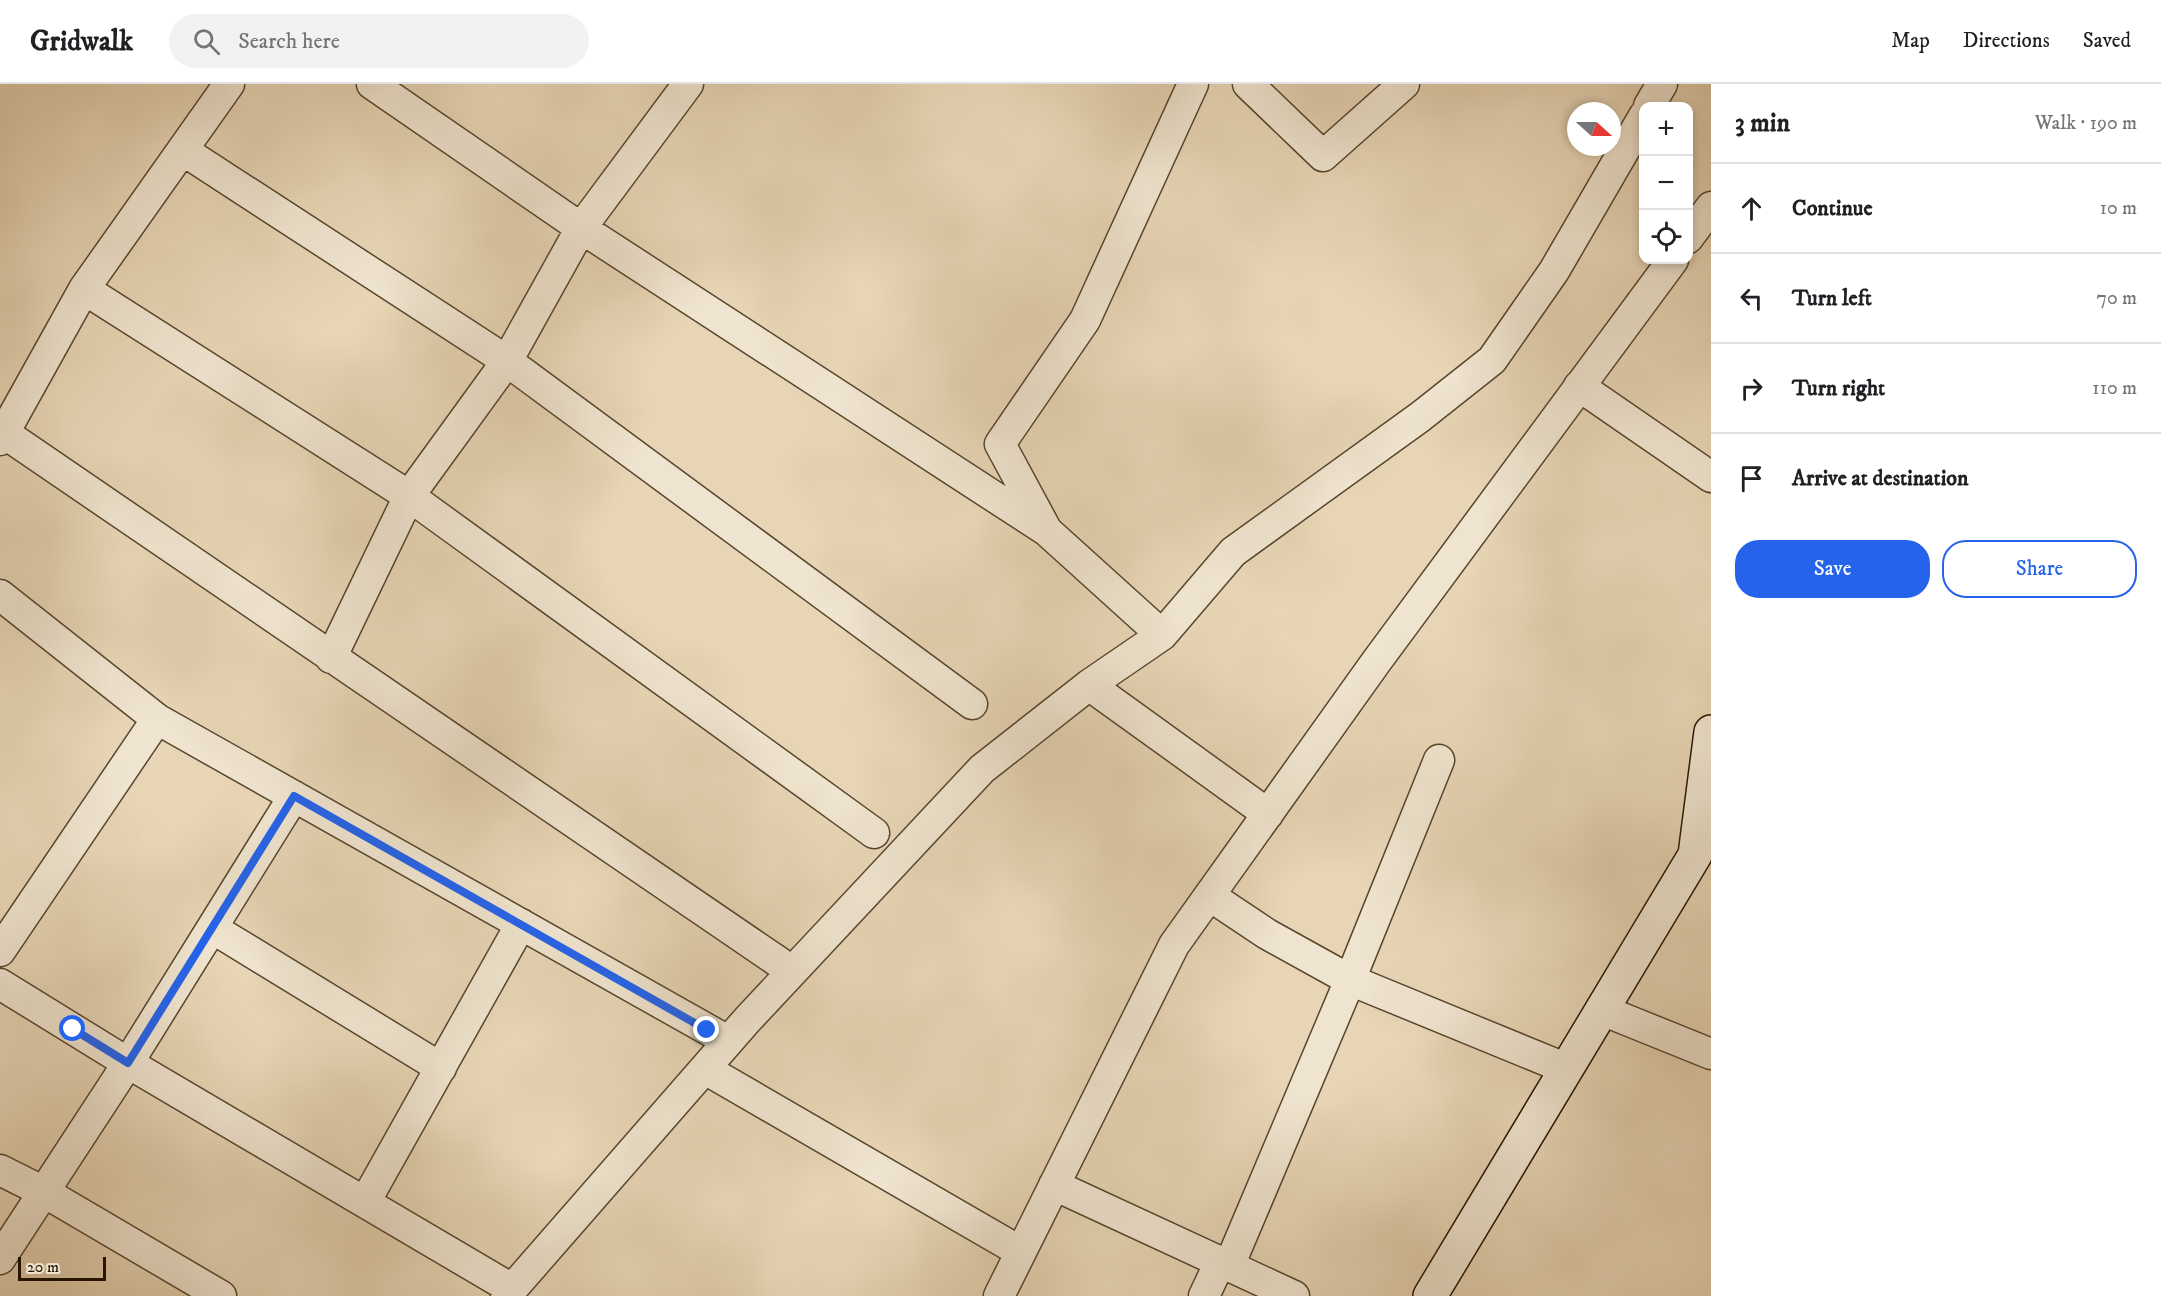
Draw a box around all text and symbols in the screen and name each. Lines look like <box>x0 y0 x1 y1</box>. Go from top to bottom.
search box <box>169 14 589 68</box>
text: Gridwalk <box>30 24 133 59</box>
icon: search <box>190 25 223 58</box>
text: Search here <box>238 28 340 55</box>
text: Map <box>1891 28 1930 54</box>
text: Directions <box>1963 28 2050 54</box>
text: Saved <box>2083 28 2131 54</box>
north arrow <box>1567 102 1621 156</box>
map controls <box>1639 102 1693 264</box>
button: + <box>1639 102 1693 156</box>
text: 3 min <box>1735 107 1790 140</box>
text: Walk · 190 m <box>2035 111 2137 136</box>
button: − <box>1639 156 1693 210</box>
icon: ahead <box>1735 192 1768 225</box>
text: Continue <box>1792 195 1873 222</box>
text: 10 m <box>2100 196 2137 221</box>
button: locate <box>1639 210 1693 264</box>
icon: left <box>1735 282 1768 315</box>
text: Turn left <box>1792 285 1872 312</box>
text: 70 m <box>2096 286 2137 311</box>
icon: right <box>1735 372 1768 405</box>
text: Turn right <box>1792 375 1885 402</box>
text: 110 m <box>2092 376 2137 401</box>
icon: arrive <box>1735 462 1768 495</box>
text: Arrive at destination <box>1792 465 1969 492</box>
button: Save <box>1735 540 1930 598</box>
button: Share <box>1942 540 2137 598</box>
route start <box>59 1015 85 1041</box>
route end <box>693 1016 719 1042</box>
scale bar <box>18 1254 106 1282</box>
text: 20 m <box>27 1257 59 1277</box>

